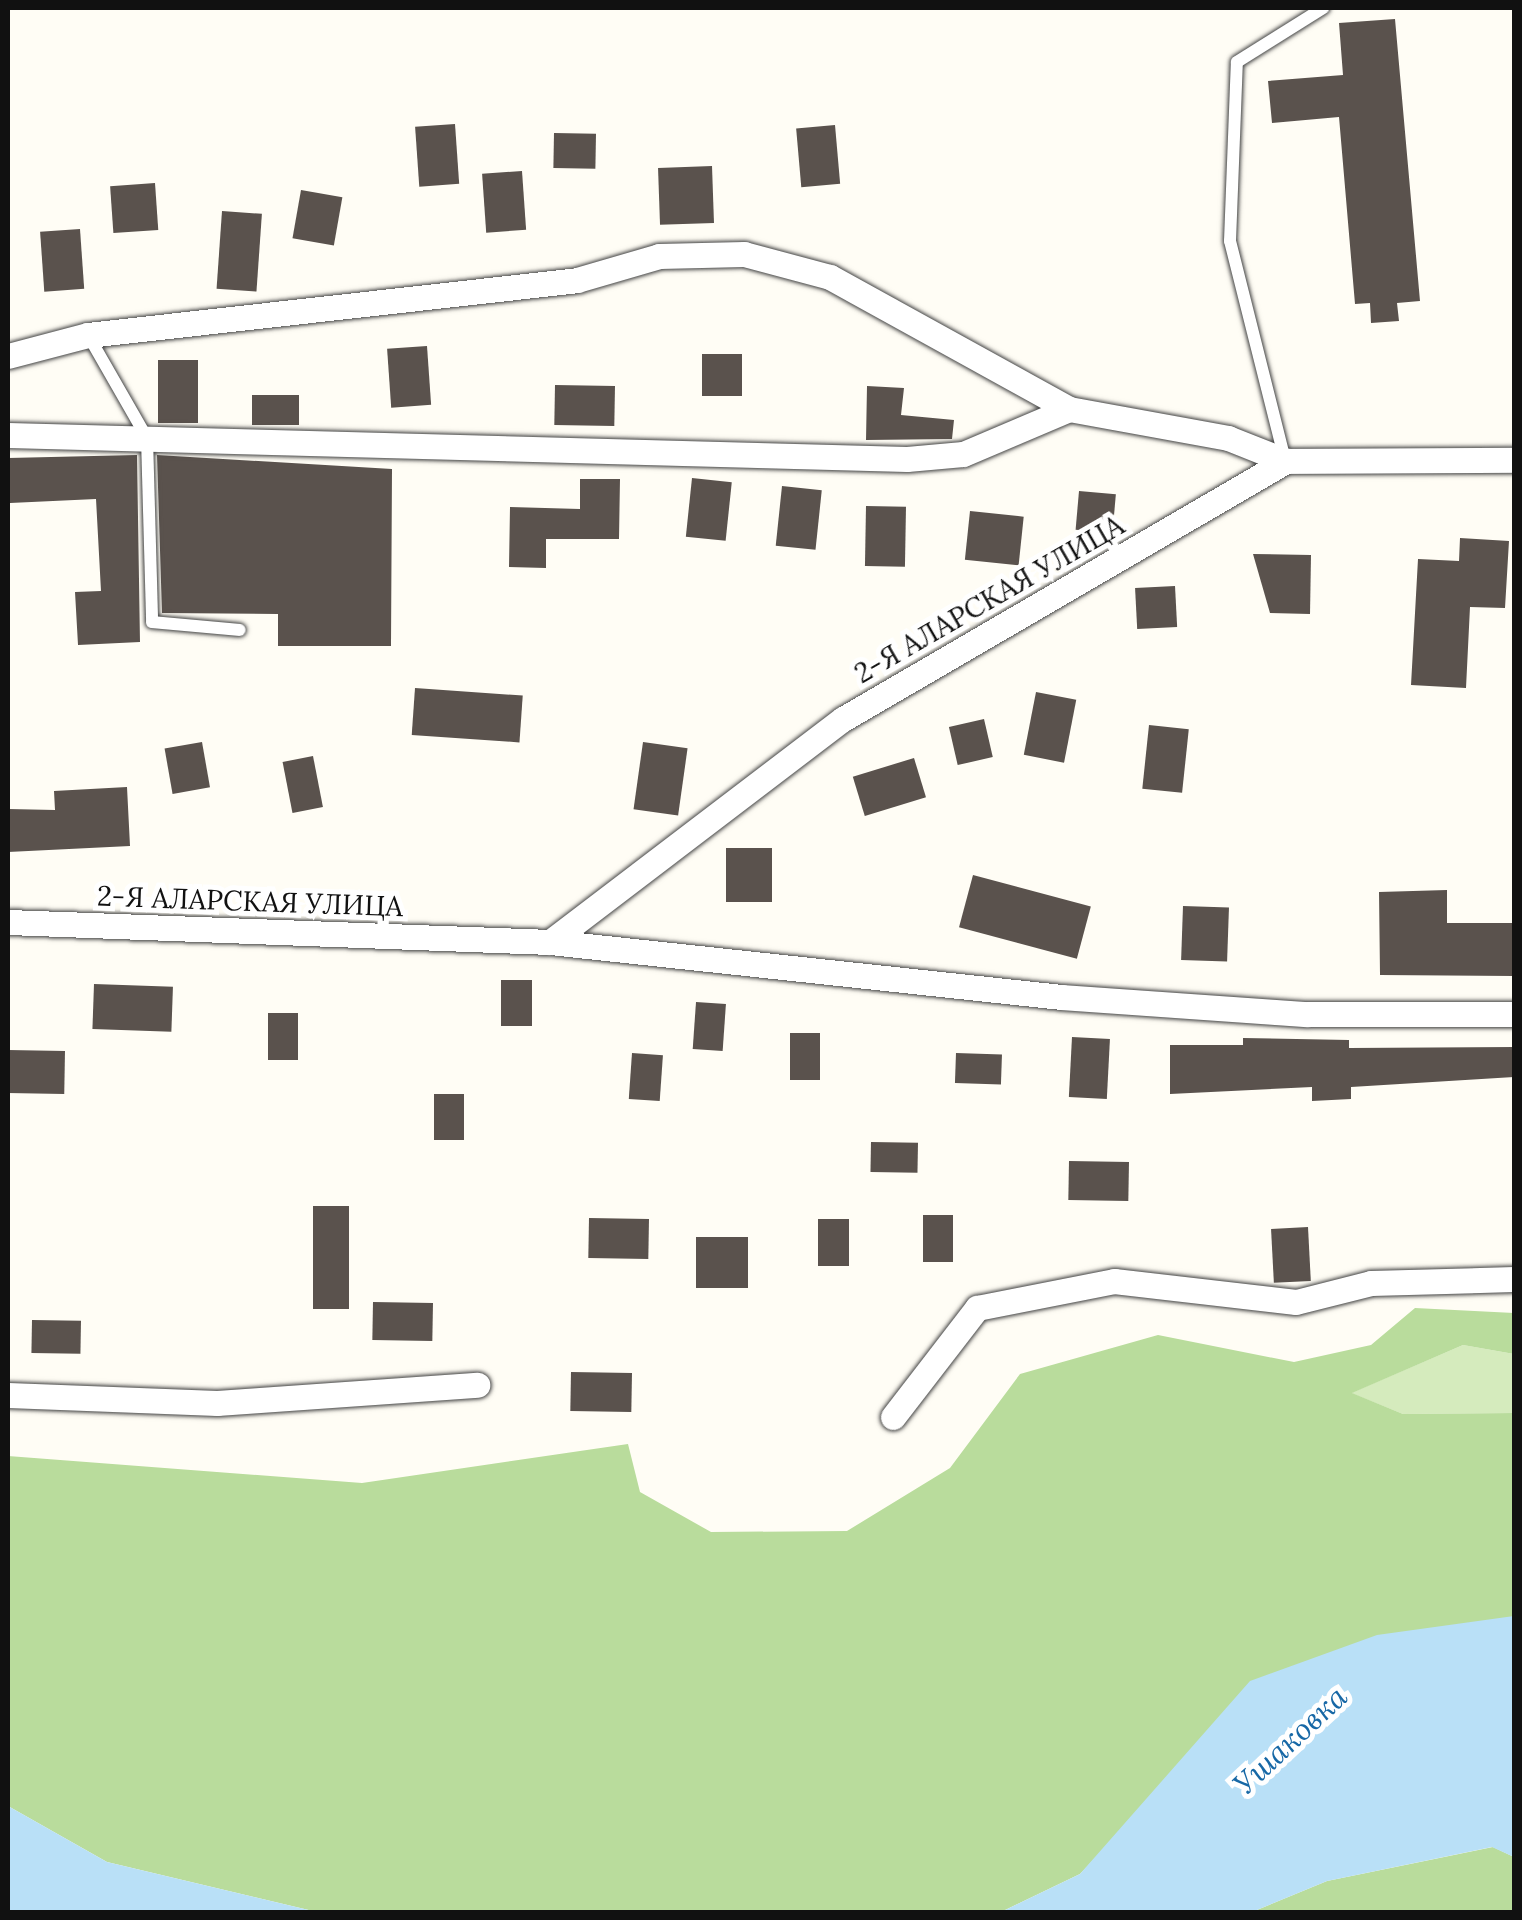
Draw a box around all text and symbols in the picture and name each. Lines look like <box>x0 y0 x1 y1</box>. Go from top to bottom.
street label: 2-Я АЛАРСКАЯ УЛИЦА <box>848 508 1130 690</box>
street label: 2-Я АЛАРСКАЯ УЛИЦА <box>97 879 403 923</box>
water label: Ушаковка <box>1226 1679 1354 1801</box>

